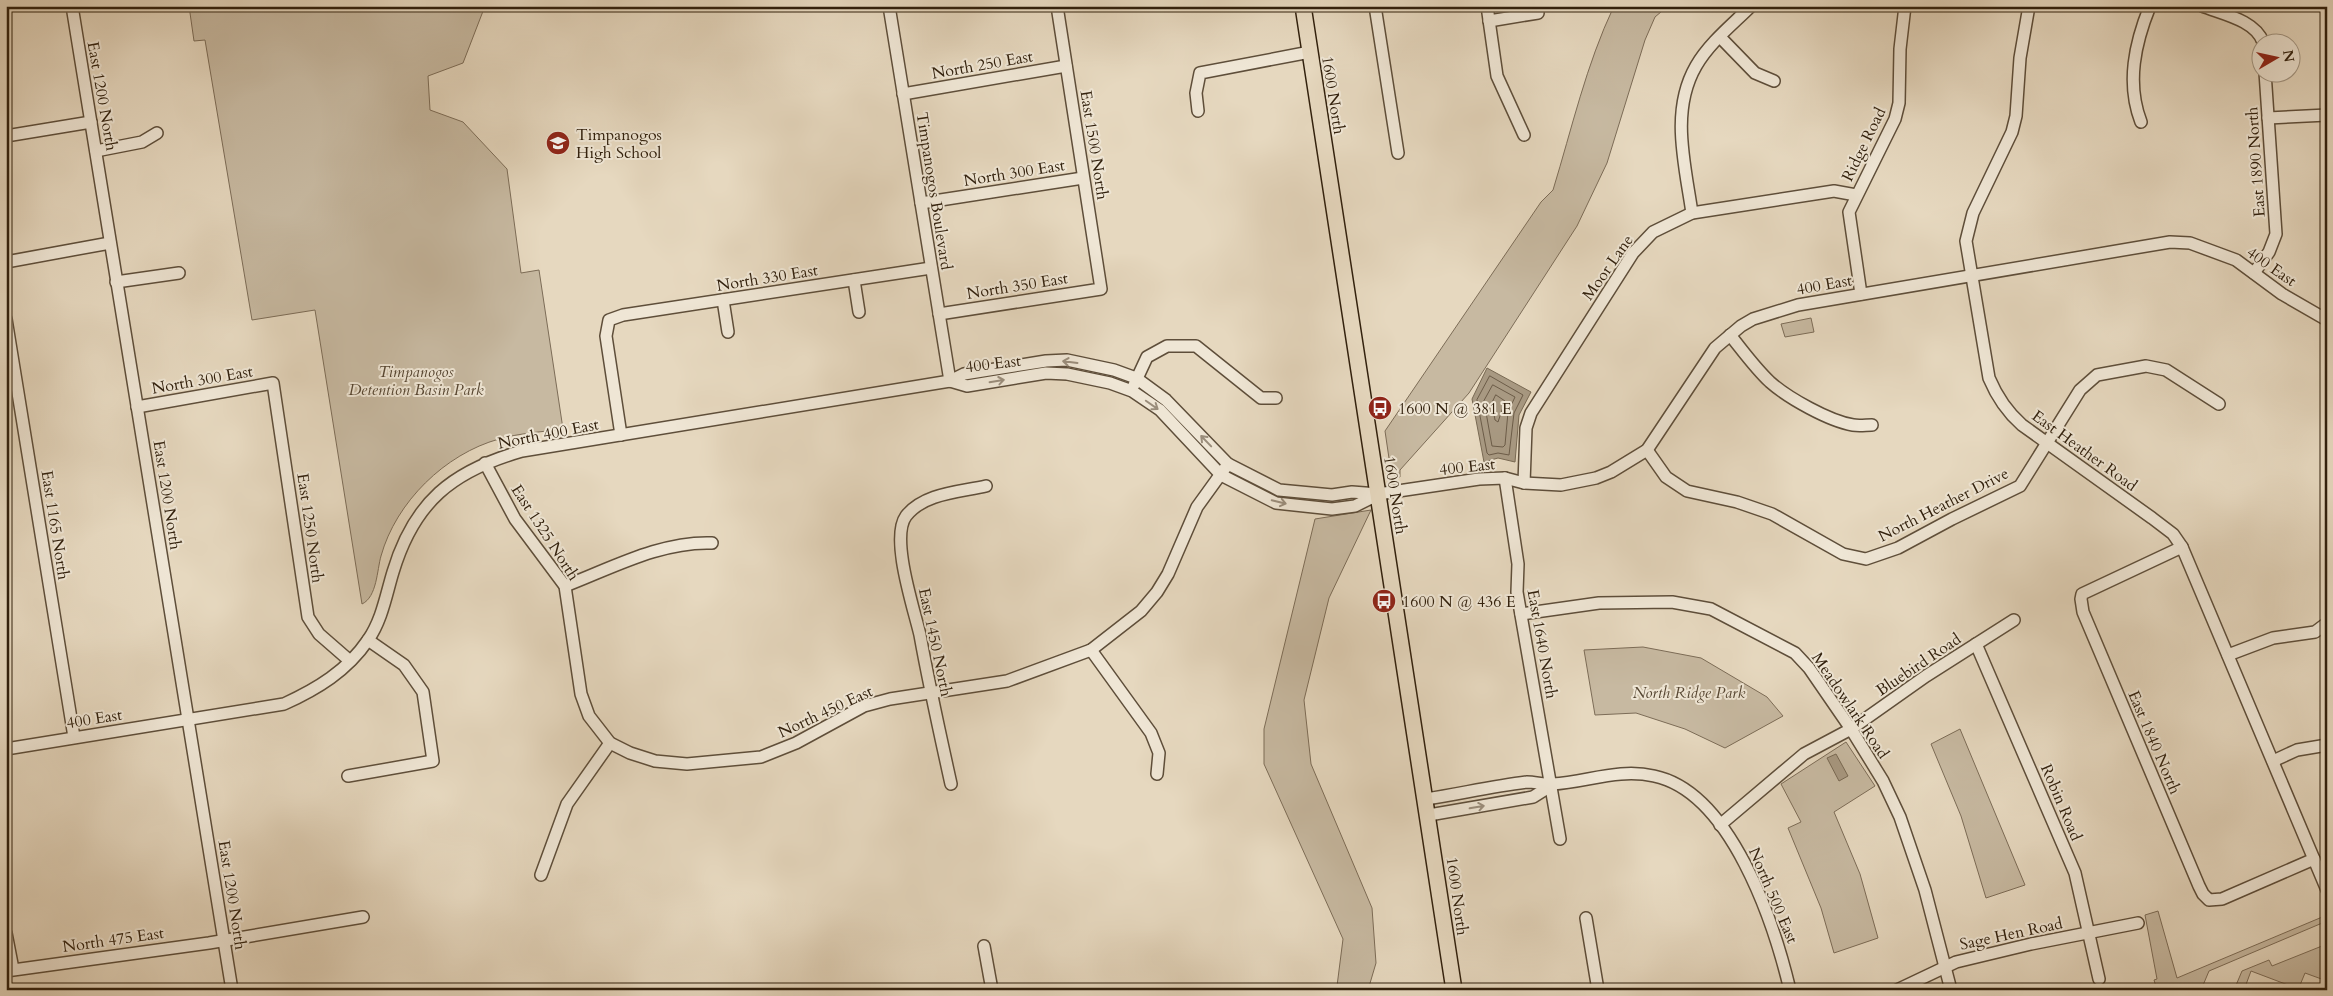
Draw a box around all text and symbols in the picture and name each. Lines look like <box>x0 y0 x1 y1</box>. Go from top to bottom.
north arrow <box>2250 32 2300 82</box>
street label: East 1200 North <box>82 40 122 153</box>
street label: North 250 East <box>930 45 1034 85</box>
text: N <box>2278 49 2299 64</box>
street label: 1600 North <box>1316 54 1350 136</box>
street label: East 1500 North <box>1075 89 1114 202</box>
street label: Ridge Road <box>1837 103 1891 185</box>
street label: East 1890 North <box>2241 106 2271 218</box>
street label: Timpanogos Boulevard <box>911 111 957 272</box>
place label: Timpanogos High School <box>576 124 662 164</box>
school or university icon: Timpanogos High School <box>545 130 571 156</box>
street label: North 300 East <box>962 154 1066 192</box>
street label: Moor Lane <box>1577 230 1638 305</box>
street label: 400 East <box>2242 242 2301 292</box>
street label: North 330 East <box>715 259 819 297</box>
street label: North 350 East <box>965 267 1069 305</box>
street label: 400 East <box>1795 269 1854 301</box>
street label: 400 East <box>964 350 1022 378</box>
one-way arrow <box>1062 357 1078 367</box>
street label: North 300 East <box>150 360 254 400</box>
park label: Timpanogos Detention Basin Park <box>348 361 484 401</box>
one-way arrow <box>989 375 1005 385</box>
bus stop icon: 1600 N @ 381 E <box>1367 395 1393 421</box>
place label: 1600 N @ 381 E <box>1398 398 1512 420</box>
one-way arrow <box>1145 400 1159 410</box>
street label: East Heather Road <box>2027 405 2142 497</box>
street label: North 400 East <box>496 413 601 455</box>
one-way arrow <box>1200 435 1212 447</box>
street label: East 1200 North <box>148 439 187 552</box>
street label: 400 East <box>1438 453 1496 481</box>
street label: 1600 North <box>1378 454 1412 536</box>
street label: North Heather Drive <box>1874 462 2012 547</box>
street label: East 1165 North <box>36 469 75 582</box>
street label: East 1250 North <box>291 472 329 585</box>
street label: East 1325 North <box>506 480 585 585</box>
one-way arrow <box>1270 498 1286 507</box>
street label: East 1450 North <box>913 586 957 699</box>
bus stop icon: 1600 N @ 436 E <box>1371 588 1397 614</box>
street label: East 1640 North <box>1522 588 1562 701</box>
place label: 1600 N @ 436 E <box>1402 591 1516 613</box>
street label: Bluebird Road <box>1872 628 1966 701</box>
street label: Meadowlark Road <box>1806 648 1894 764</box>
street label: North 450 East <box>774 680 876 744</box>
park label: North Ridge Park <box>1633 682 1745 704</box>
street label: East 1840 North <box>2122 687 2186 798</box>
street label: 400 East <box>65 704 124 734</box>
street label: Robin Road <box>2035 761 2087 845</box>
one-way arrow <box>1468 801 1484 811</box>
street label: East 1200 North <box>213 839 252 952</box>
street label: North 500 East <box>1743 844 1803 947</box>
street label: 1600 North <box>1441 855 1473 937</box>
street label: Sage Hen Road <box>1958 912 2065 956</box>
street label: North 475 East <box>61 922 165 958</box>

